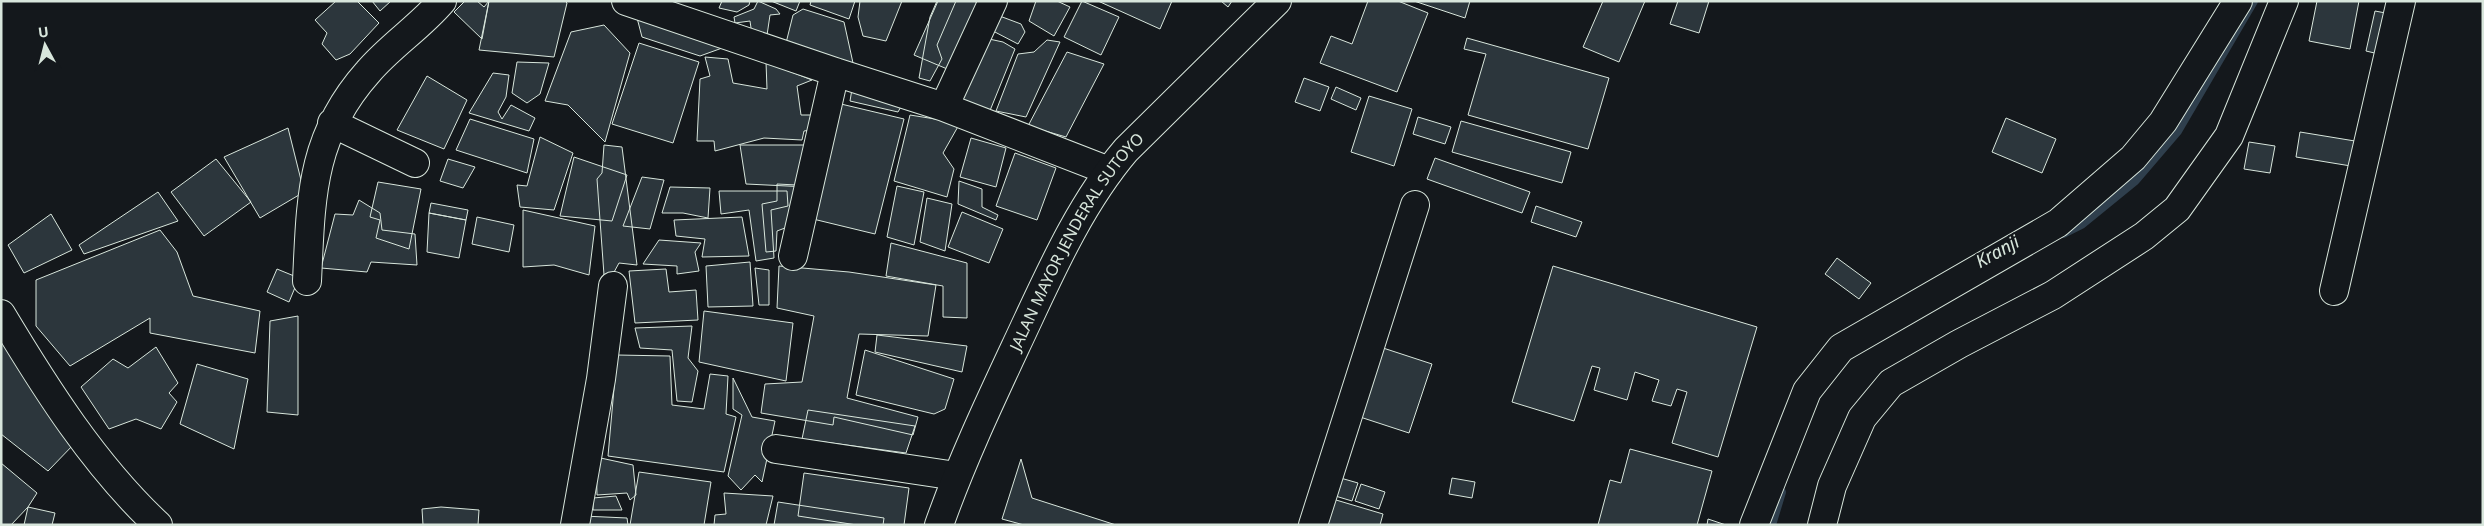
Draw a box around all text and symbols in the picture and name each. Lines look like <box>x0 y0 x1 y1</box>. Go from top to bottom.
north arrow <box>20 20 70 70</box>
text: U <box>37 22 50 42</box>
street label: JALAN MAYOR JENDERAL SUTOYO <box>1003 128 1148 356</box>
water label: Kranji <box>1971 229 2024 273</box>

